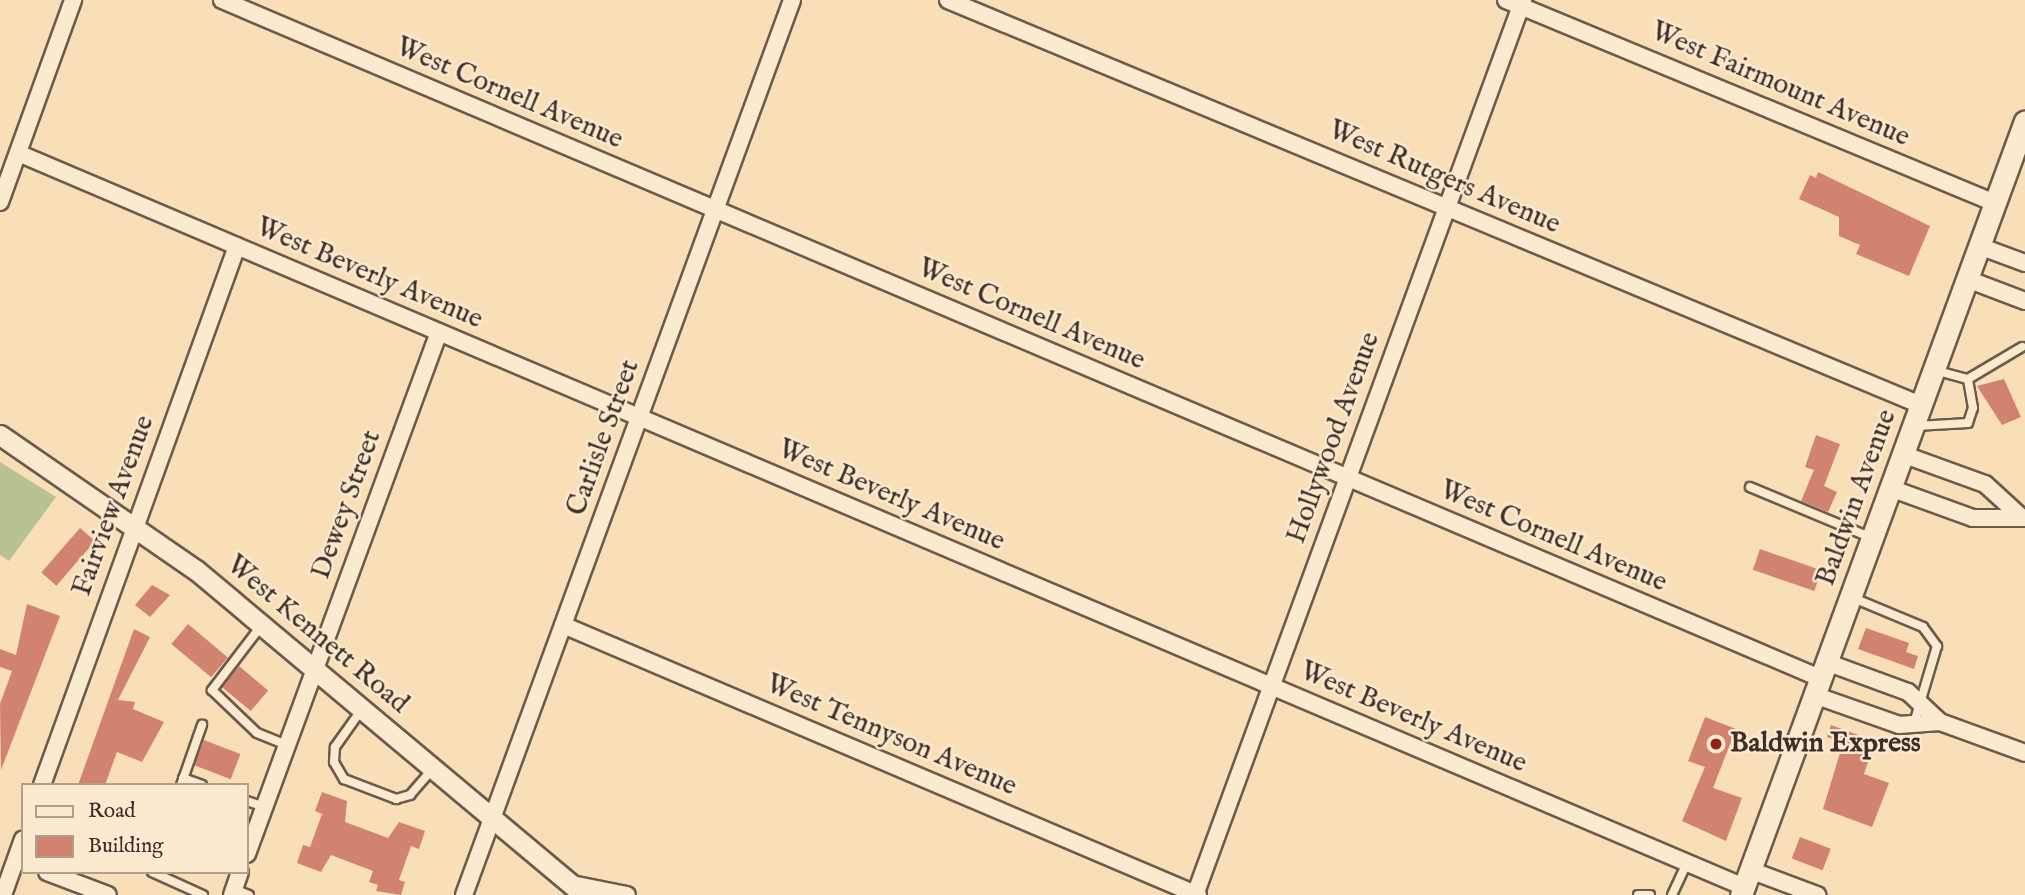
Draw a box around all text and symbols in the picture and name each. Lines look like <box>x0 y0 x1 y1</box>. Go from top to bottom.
street label: West Fairmount Avenue <box>1645 15 1915 155</box>
street label: West Cornell Avenue <box>390 31 628 157</box>
street label: West Rutgers Avenue <box>1323 114 1565 242</box>
street label: West Beverly Avenue <box>250 211 488 337</box>
street label: West Cornell Avenue <box>912 252 1150 378</box>
street label: Hollywood Avenue <box>1280 328 1388 548</box>
street label: Carlisle Street <box>560 355 648 521</box>
street label: Baldwin Avenue <box>1810 405 1904 591</box>
street label: Fairview Avenue <box>66 411 162 601</box>
street label: Dewey Street <box>305 426 389 584</box>
street label: West Beverly Avenue <box>772 433 1010 559</box>
street label: West Cornell Avenue <box>1434 474 1672 600</box>
street label: West Kennett Road <box>219 549 415 721</box>
street label: West Beverly Avenue <box>1294 655 1532 781</box>
street label: West Tennyson Avenue <box>760 668 1022 804</box>
place label: Baldwin Express <box>1730 727 1921 761</box>
marker: Baldwin Express <box>1708 736 1724 752</box>
legend <box>21 783 248 874</box>
text: Road <box>88 798 135 825</box>
text: Building <box>88 833 163 860</box>

